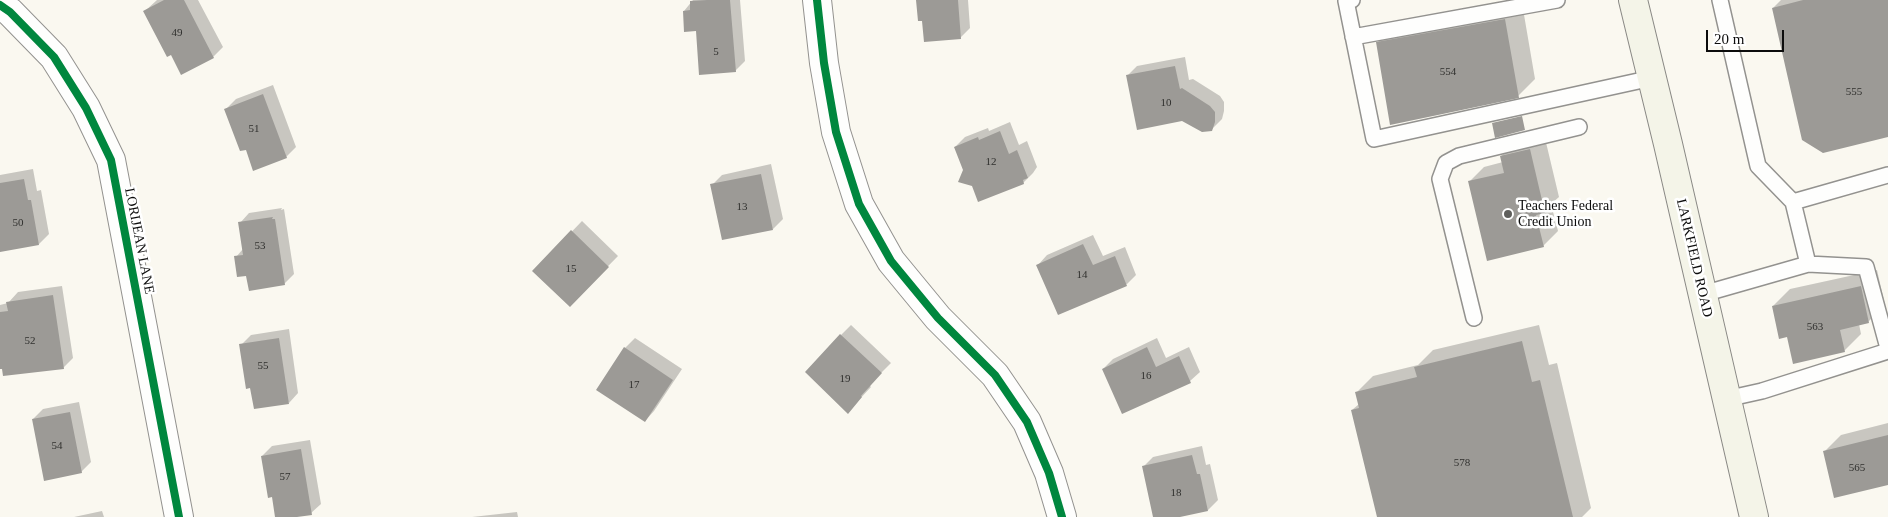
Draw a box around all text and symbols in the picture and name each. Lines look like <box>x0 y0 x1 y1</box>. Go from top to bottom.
scale bar <box>1708 20 1786 52</box>
house number: 49 <box>172 26 182 40</box>
text: 20 m <box>1714 31 1744 47</box>
house number: 5 <box>713 45 719 59</box>
house number: 554 <box>1440 65 1456 79</box>
house number: 555 <box>1846 85 1862 99</box>
house number: 10 <box>1160 96 1172 110</box>
house number: 51 <box>248 122 260 136</box>
house number: 12 <box>986 155 996 169</box>
street label: LORIJEAN LANE <box>120 187 158 295</box>
street label: LARKFIELD ROAD <box>1672 197 1716 319</box>
place label: Teachers Federal Credit Union <box>1518 198 1613 230</box>
house number: 13 <box>736 200 748 214</box>
marker: Teachers Federal Credit Union <box>1502 208 1514 220</box>
house number: 50 <box>12 216 24 230</box>
house number: 53 <box>254 239 266 253</box>
house number: 15 <box>566 262 576 276</box>
house number: 14 <box>1076 268 1088 282</box>
house number: 563 <box>1807 320 1823 334</box>
house number: 52 <box>24 334 36 348</box>
house number: 55 <box>258 359 268 373</box>
house number: 16 <box>1140 369 1152 383</box>
house number: 19 <box>840 372 850 386</box>
house number: 17 <box>628 378 640 392</box>
house number: 54 <box>52 439 62 453</box>
house number: 578 <box>1454 456 1470 470</box>
house number: 565 <box>1849 461 1865 475</box>
house number: 57 <box>280 470 290 484</box>
house number: 18 <box>1170 486 1182 500</box>

